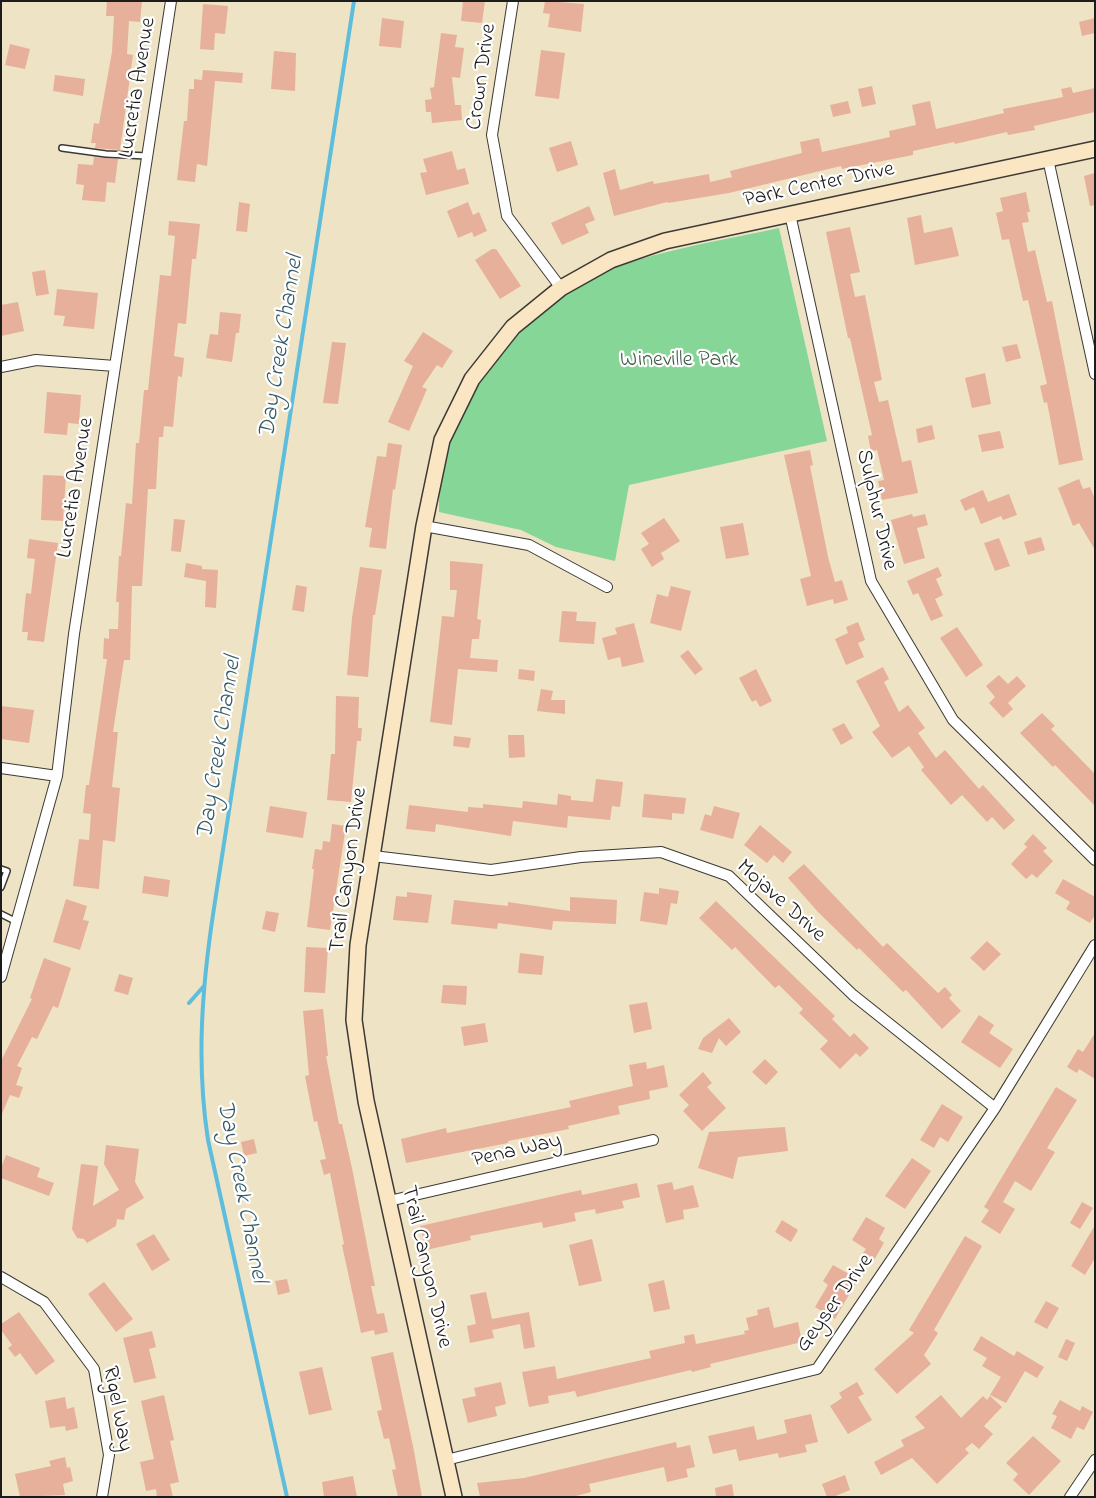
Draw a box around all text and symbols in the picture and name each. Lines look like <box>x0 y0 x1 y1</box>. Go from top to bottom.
street label: Lucretia Avenue <box>115 16 163 160</box>
street label: Crown Drive <box>462 22 504 132</box>
street label: Park Center Drive <box>741 157 897 215</box>
water label: Day Creek Channel <box>254 254 312 440</box>
park label: Wineville Park <box>620 348 738 374</box>
street label: Lucretia Avenue <box>53 416 101 560</box>
street label: Sulphur Drive <box>848 447 902 573</box>
water label: Day Creek Channel <box>192 655 250 841</box>
street label: Trail Canyon Drive <box>325 786 375 954</box>
street label: Mojave Drive <box>730 855 830 949</box>
water label: Day Creek Channel <box>208 1099 272 1285</box>
street label: Pena Way <box>470 1129 564 1175</box>
street label: Trail Canyon Drive <box>393 1183 457 1351</box>
street label: Geyser Drive <box>791 1250 881 1358</box>
street label: Rigel Way <box>95 1364 137 1454</box>

